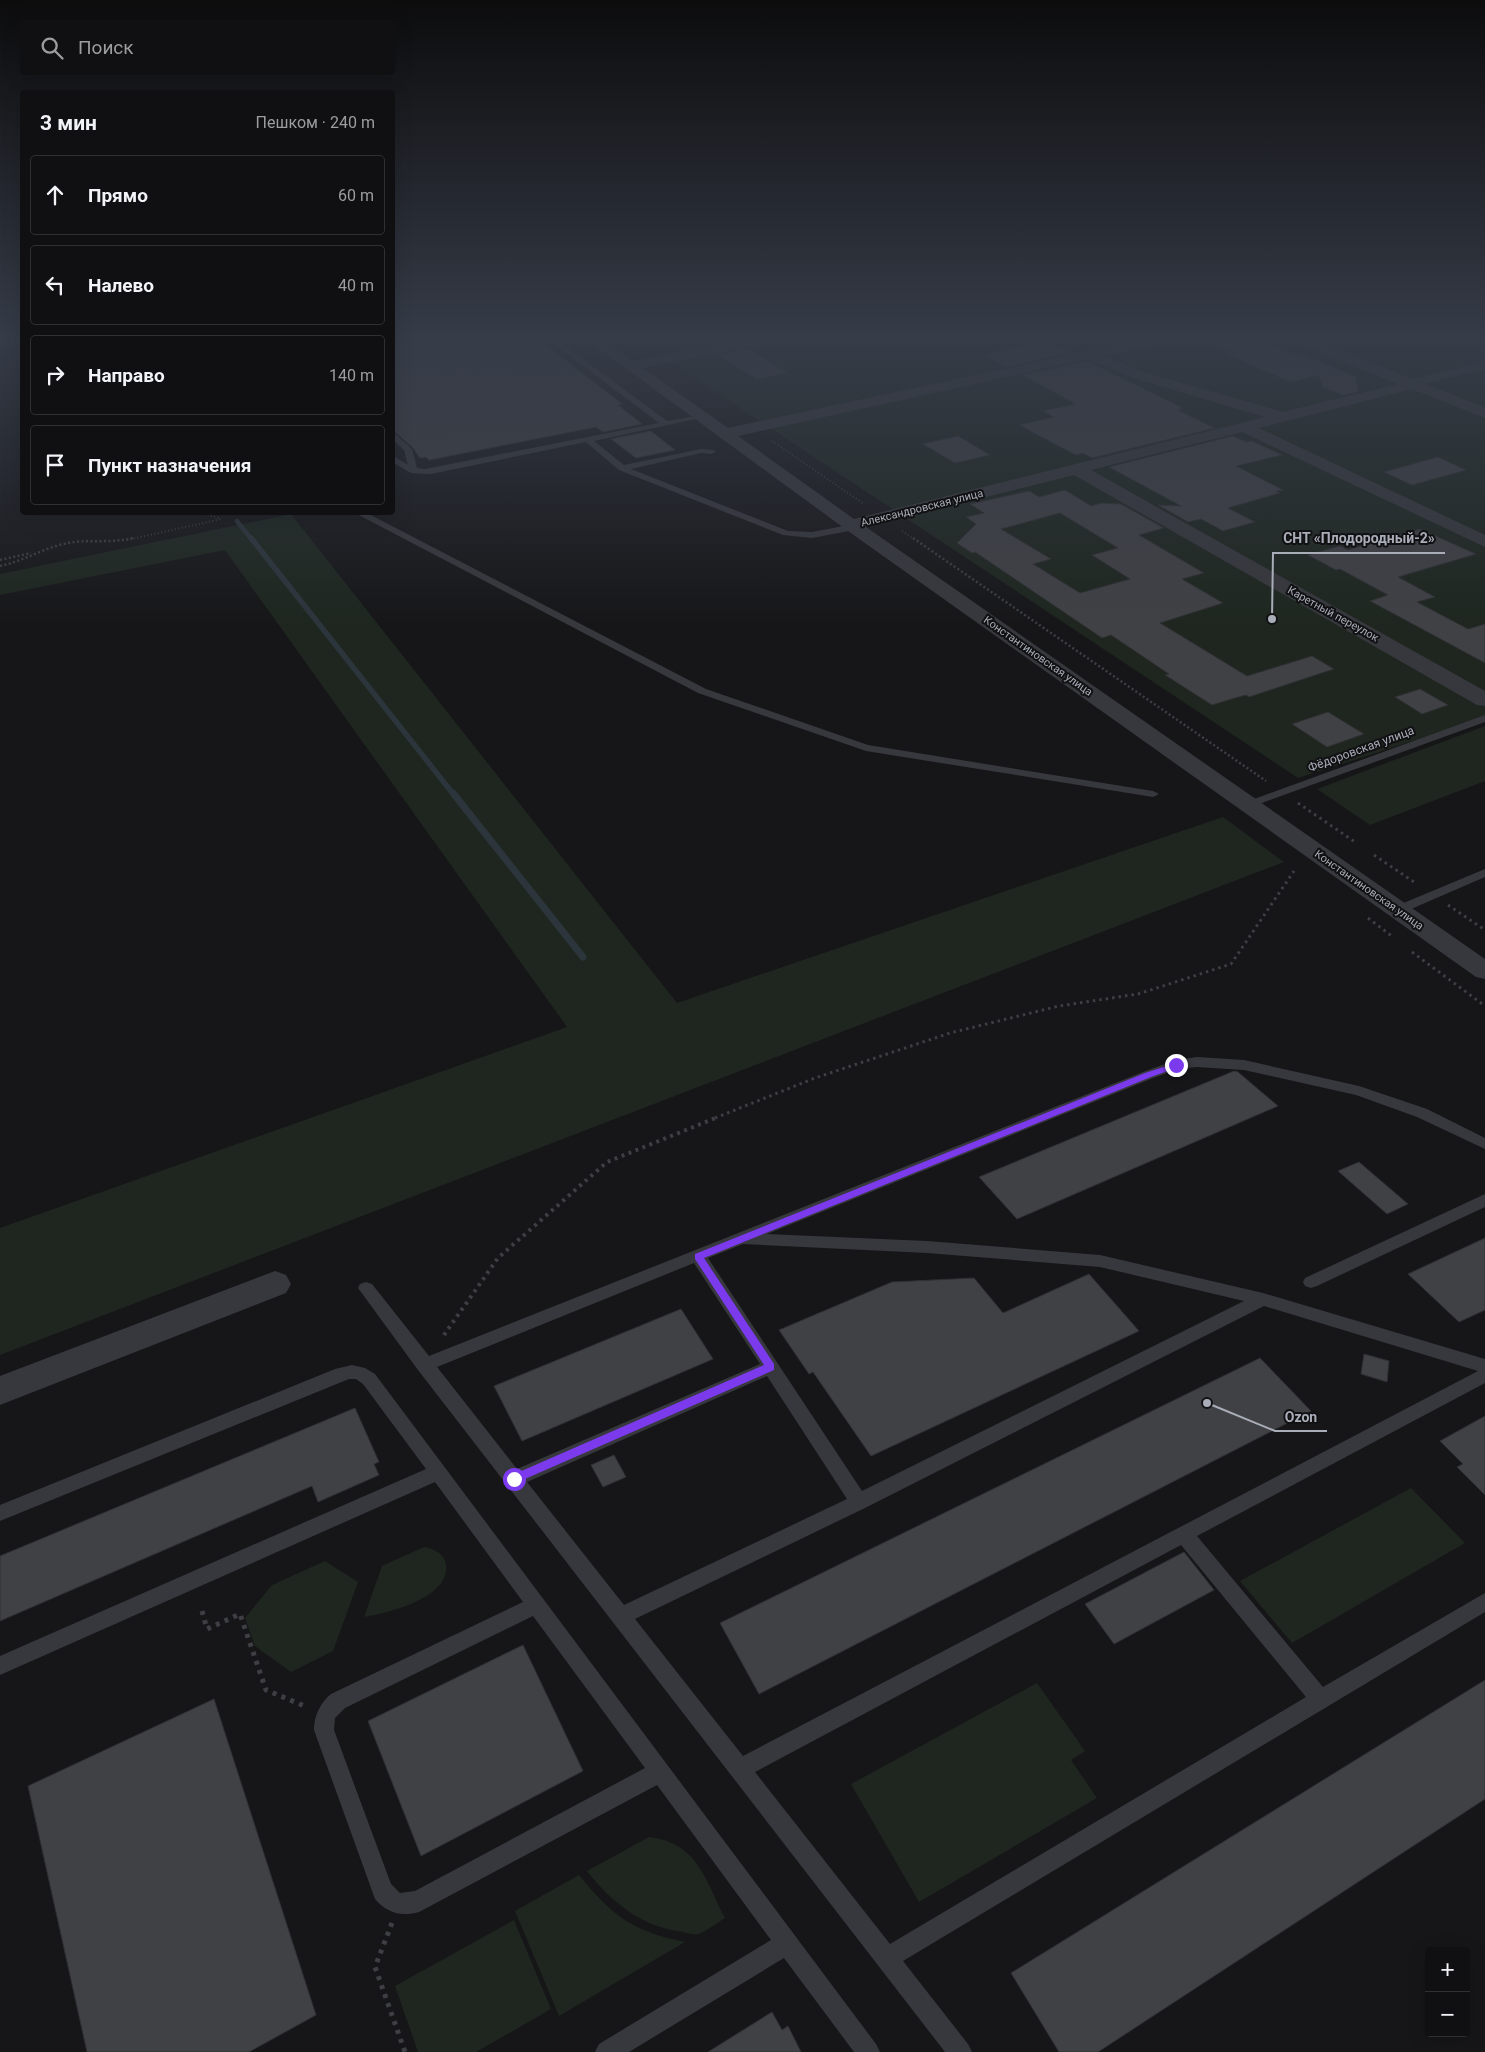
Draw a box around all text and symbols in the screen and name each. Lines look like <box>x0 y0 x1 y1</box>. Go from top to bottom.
search box <box>20 20 395 75</box>
icon: search <box>38 34 66 62</box>
text: Поиск <box>78 36 134 59</box>
text: 3 мин <box>40 111 97 135</box>
text: Пешком · 240 m <box>256 113 375 132</box>
icon: ahead <box>41 181 69 209</box>
text: Прямо <box>88 184 148 207</box>
text: 60 m <box>338 186 374 205</box>
icon: left <box>41 271 69 299</box>
text: Налево <box>88 274 154 297</box>
text: 40 m <box>338 276 374 295</box>
icon: right <box>41 361 69 389</box>
text: Направо <box>88 364 165 387</box>
text: 140 m <box>329 366 374 385</box>
icon: arrive <box>41 451 69 479</box>
text: Пункт назначения <box>88 454 251 477</box>
street label: Александровская улица <box>860 487 984 529</box>
callout: СНТ «Плодородный-2» <box>1273 524 1445 553</box>
text: СНТ «Плодородный-2» <box>1283 530 1435 546</box>
street label: Каретный переулок <box>1285 584 1381 644</box>
street label: Константиновская улица <box>981 613 1095 699</box>
street label: Фёдоровская улица <box>1306 723 1416 775</box>
street label: Константиновская улица <box>1312 847 1426 933</box>
route end <box>1165 1054 1188 1077</box>
callout: Ozon <box>1275 1402 1327 1431</box>
text: Ozon <box>1285 1409 1317 1425</box>
route start <box>503 1468 526 1491</box>
map controls <box>1425 1947 1470 2037</box>
button: + <box>1425 1947 1470 1992</box>
button: − <box>1425 1992 1470 2037</box>

